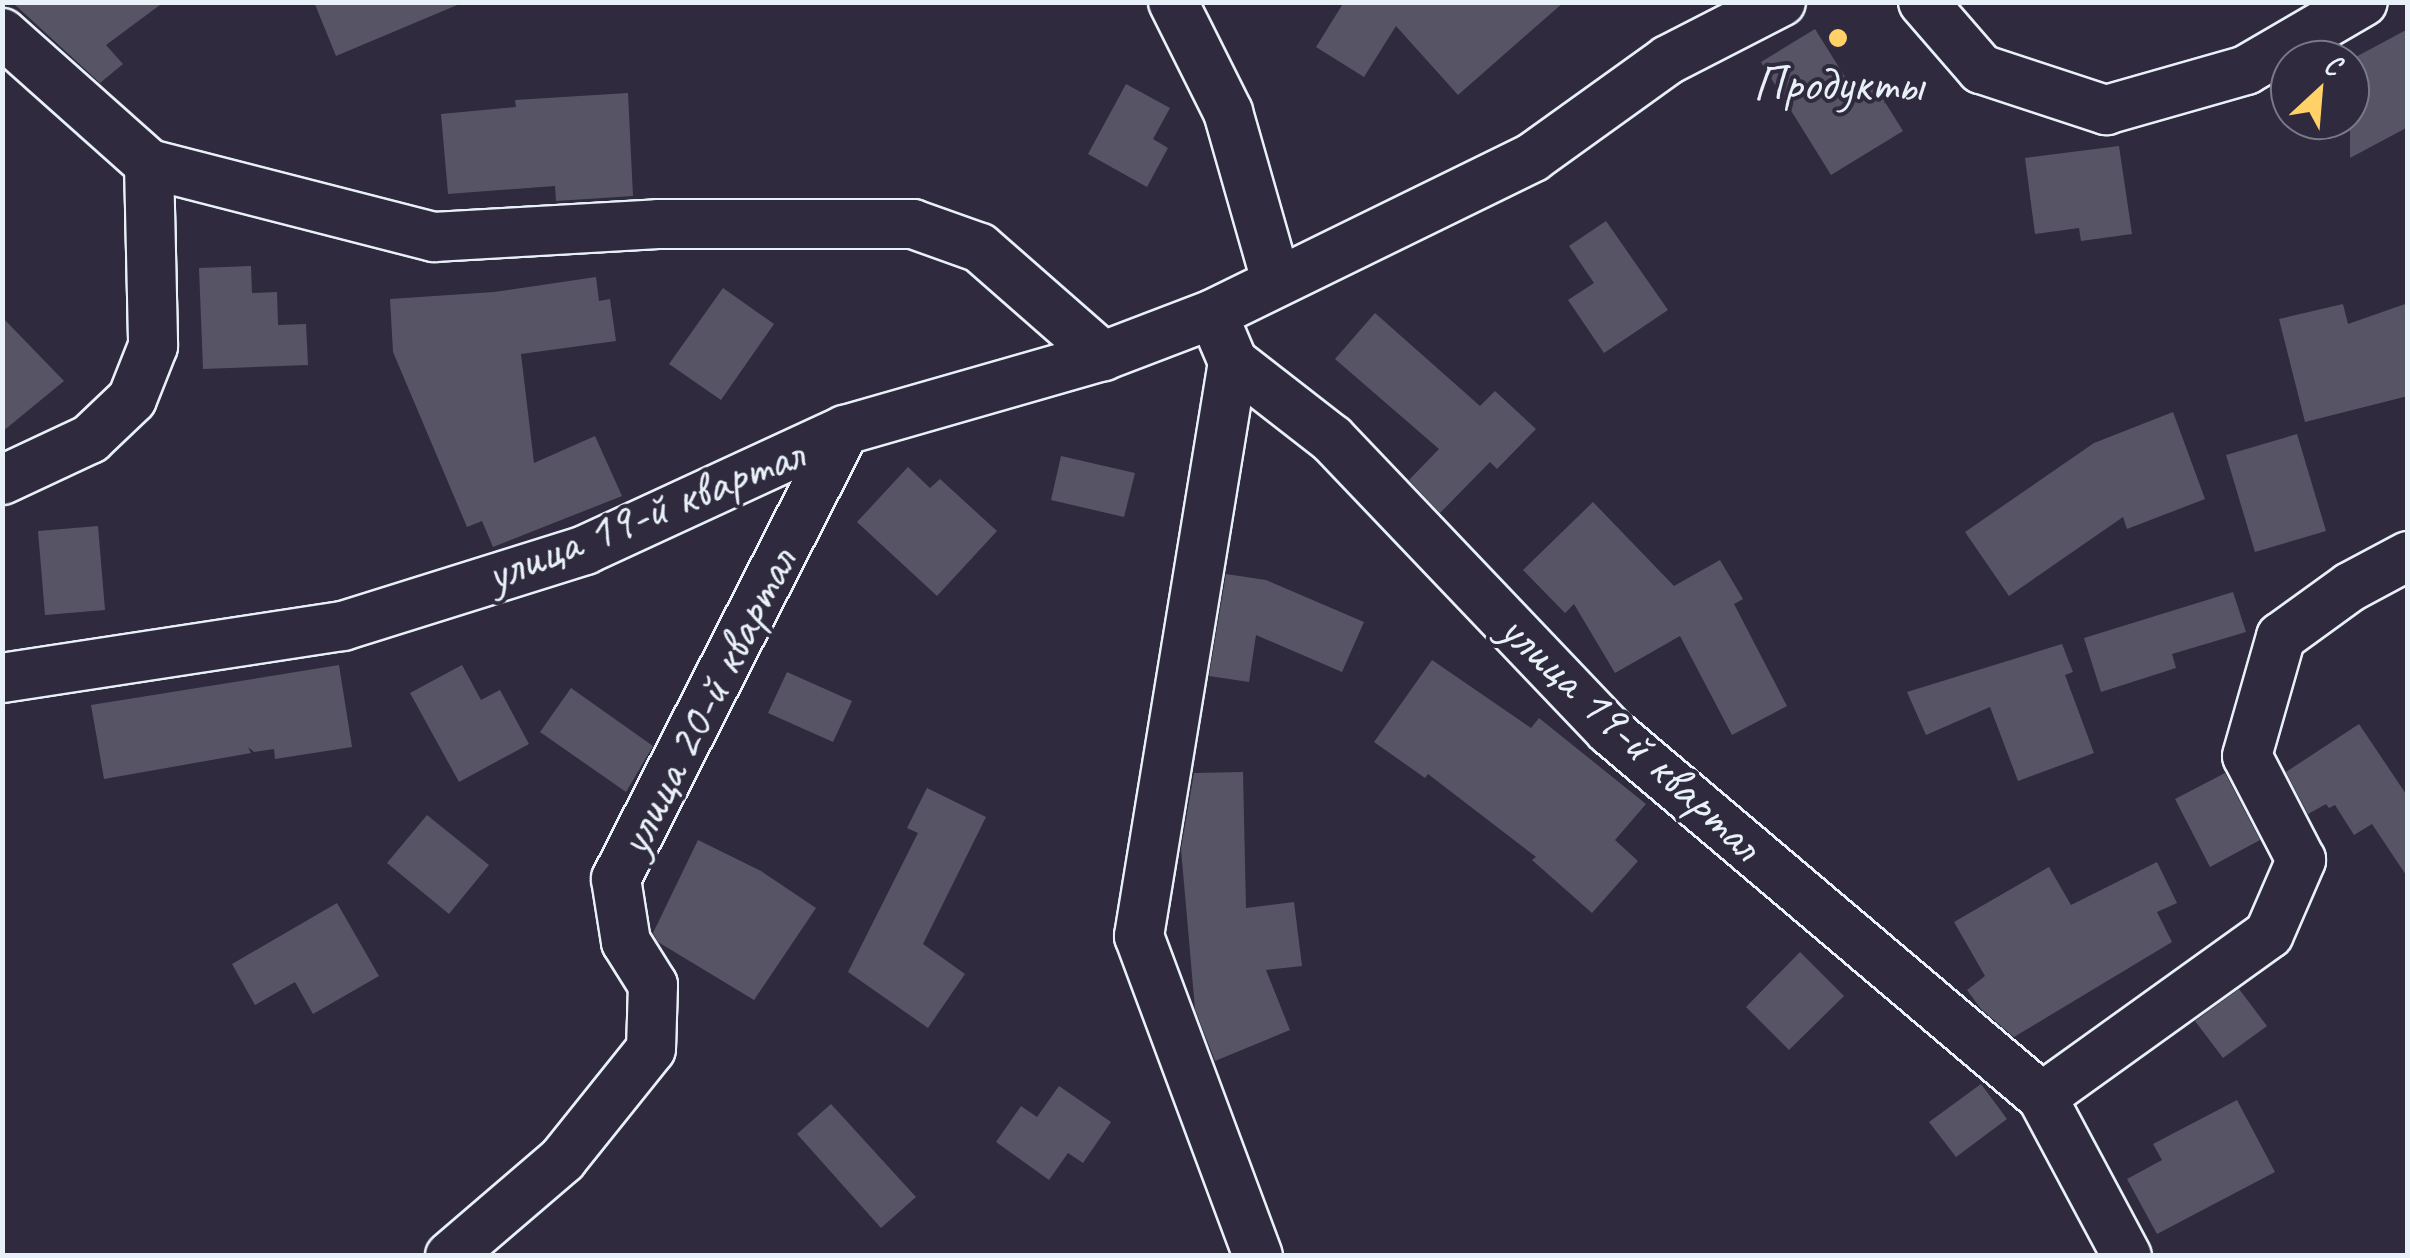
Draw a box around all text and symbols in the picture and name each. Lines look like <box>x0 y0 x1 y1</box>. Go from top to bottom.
marker: Продукты <box>1827 27 1849 49</box>
north arrow <box>2270 40 2370 140</box>
text: С <box>2319 46 2346 83</box>
place label: Продукты <box>1753 54 1923 114</box>
street label: улица 19-й квартал <box>477 423 811 605</box>
street label: улица 20-й квартал <box>603 539 809 865</box>
street label: улица 19-й квартал <box>1488 599 1774 873</box>

